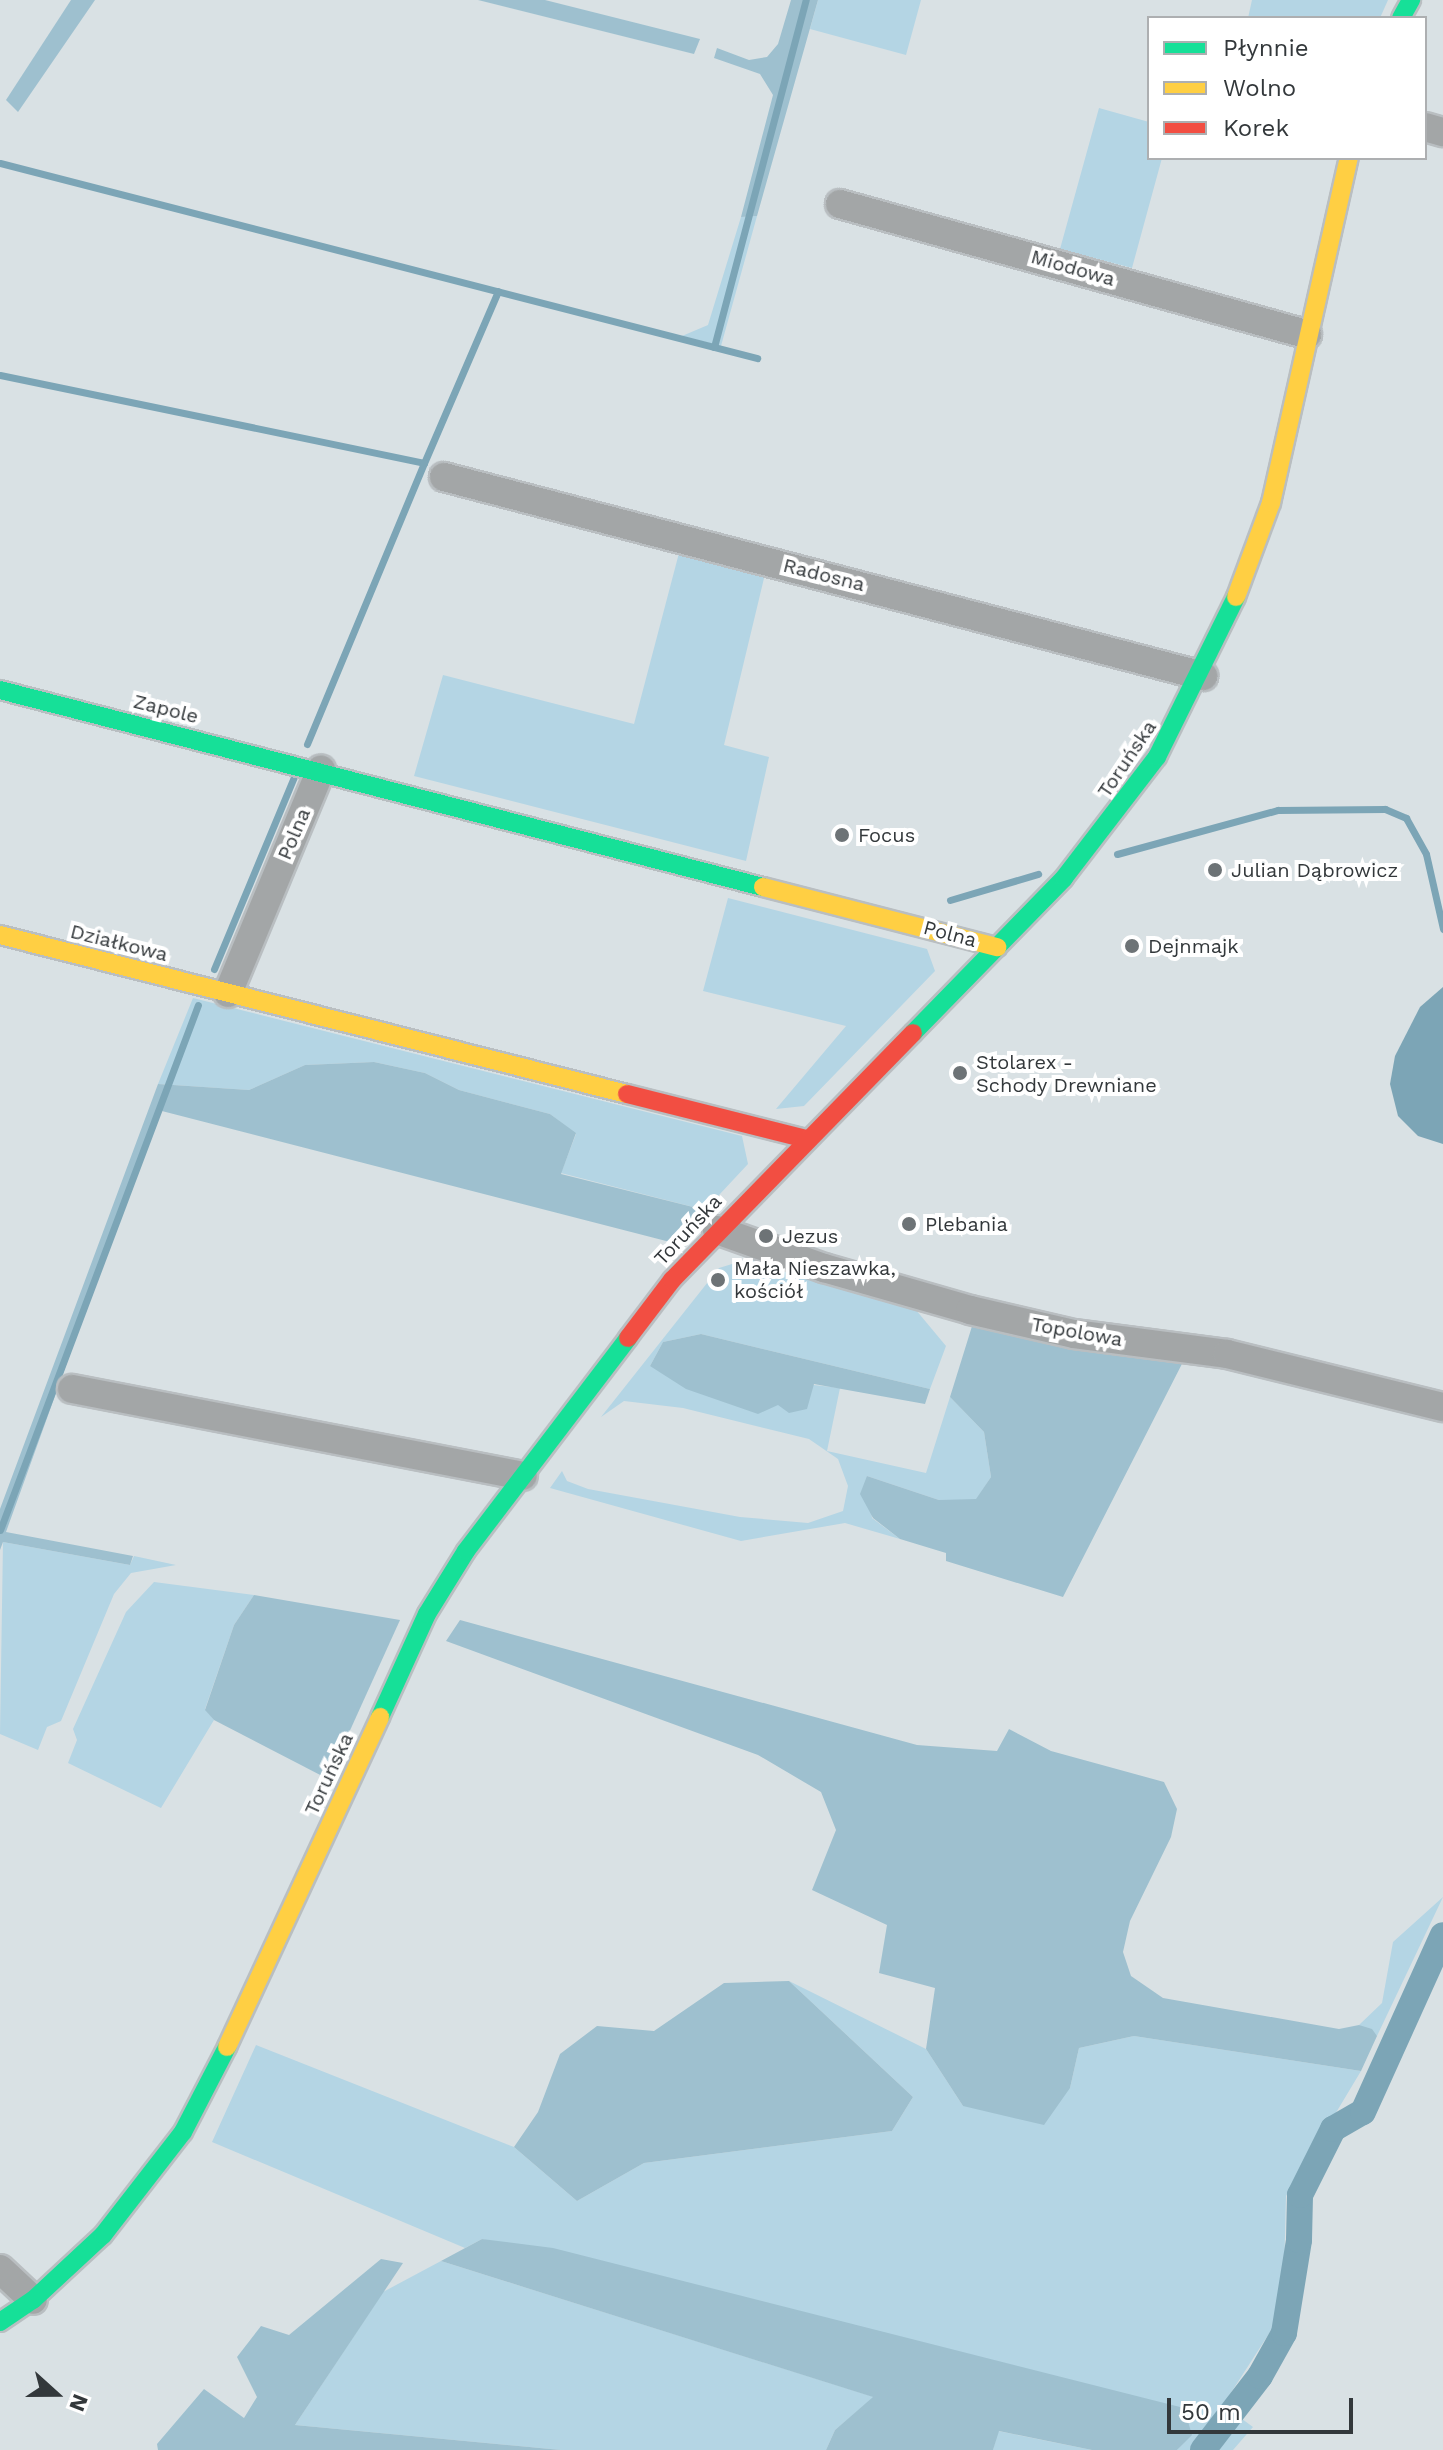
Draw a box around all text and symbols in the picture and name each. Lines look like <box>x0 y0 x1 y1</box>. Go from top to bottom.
legend <box>1147 16 1427 160</box>
text: Płynnie <box>1223 34 1309 62</box>
text: Wolno <box>1223 74 1296 102</box>
text: Korek <box>1223 114 1289 142</box>
street label: Miodowa <box>1028 245 1118 291</box>
street label: Radosna <box>781 553 867 597</box>
street label: Zapole <box>131 689 201 729</box>
street label: Toruńska <box>1093 716 1161 802</box>
street label: Polna <box>272 805 316 863</box>
place label: Focus <box>858 823 915 847</box>
marker: Focus <box>833 826 851 844</box>
place label: Julian Dąbrowicz <box>1231 858 1398 882</box>
marker: Julian Dąbrowicz <box>1206 861 1224 879</box>
street label: Polna <box>921 915 979 953</box>
street label: Działkowa <box>68 919 170 967</box>
place label: Dejnmajk <box>1148 934 1239 958</box>
marker: Dejnmajk <box>1123 937 1141 955</box>
place label: Stolarex - Schody Drewniane <box>976 1050 1157 1097</box>
marker: Stolarex - Schody Drewniane <box>951 1064 969 1082</box>
street label: Toruńska <box>649 1190 727 1270</box>
place label: Plebania <box>925 1212 1008 1236</box>
marker: Plebania <box>900 1215 918 1233</box>
place label: Jezus <box>782 1224 838 1248</box>
marker: Jezus <box>757 1227 775 1245</box>
place label: Mała Nieszawka, kościół <box>734 1256 896 1303</box>
marker: Mała Nieszawka, kościół <box>709 1271 727 1289</box>
street label: Topolowa <box>1030 1312 1124 1352</box>
street label: Toruńska <box>300 1729 358 1819</box>
north arrow <box>16 2354 96 2434</box>
scale bar <box>1171 2382 1357 2432</box>
text: N <box>64 2391 93 2415</box>
text: 50 m <box>1181 2398 1241 2426</box>

